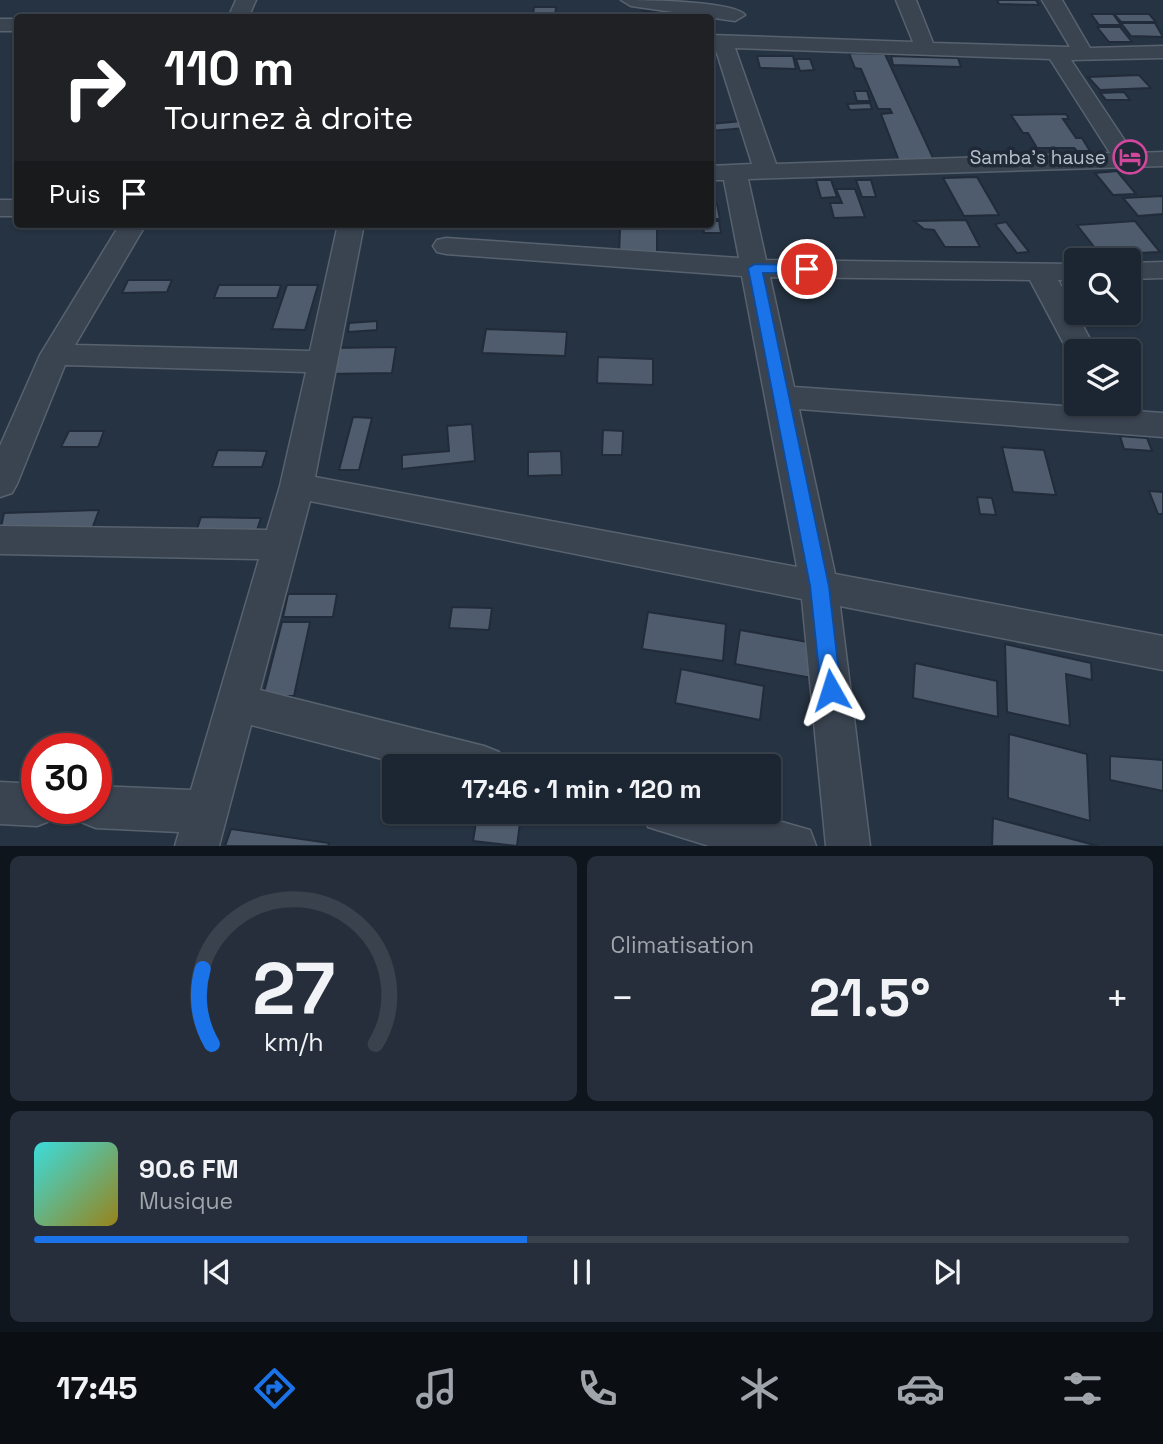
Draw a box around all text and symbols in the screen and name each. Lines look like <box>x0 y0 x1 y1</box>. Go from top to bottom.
text: 110 m <box>164 37 294 99</box>
icon: right <box>49 42 140 133</box>
text: Tournez à droite <box>164 98 413 138</box>
hotel icon: Samba's hause <box>1111 138 1149 176</box>
place label: Samba's hause <box>970 145 1106 170</box>
icon: arrive <box>115 175 153 213</box>
text: Puis <box>49 177 101 211</box>
pin <box>777 239 837 299</box>
map controls <box>1064 248 1141 416</box>
button: search <box>1064 248 1141 325</box>
icon: arrive <box>788 250 826 288</box>
button: layers <box>1064 339 1141 416</box>
position arrow <box>794 653 868 727</box>
speed limit sign: 30 <box>21 733 112 824</box>
text: 17:46 · 1 min · 120 m <box>461 772 702 806</box>
text: Climatisation <box>611 930 754 960</box>
text: 27 <box>252 943 335 1036</box>
text: 21.5° <box>809 965 931 1031</box>
text: − <box>611 974 634 1022</box>
text: + <box>1105 974 1129 1022</box>
text: km/h <box>263 1026 323 1058</box>
text: 90.6 FM <box>139 1152 239 1186</box>
text: Musique <box>139 1186 233 1216</box>
icon: previous <box>198 1253 236 1291</box>
icon: pause <box>563 1253 601 1291</box>
icon: next <box>928 1253 966 1291</box>
icon: directions <box>250 1364 299 1413</box>
icon: music <box>412 1364 461 1413</box>
icon: phone <box>573 1364 622 1413</box>
icon: climate <box>735 1364 784 1413</box>
icon: car <box>896 1364 945 1413</box>
icon: filters <box>1058 1364 1107 1413</box>
text: 17:45 <box>56 1368 138 1408</box>

